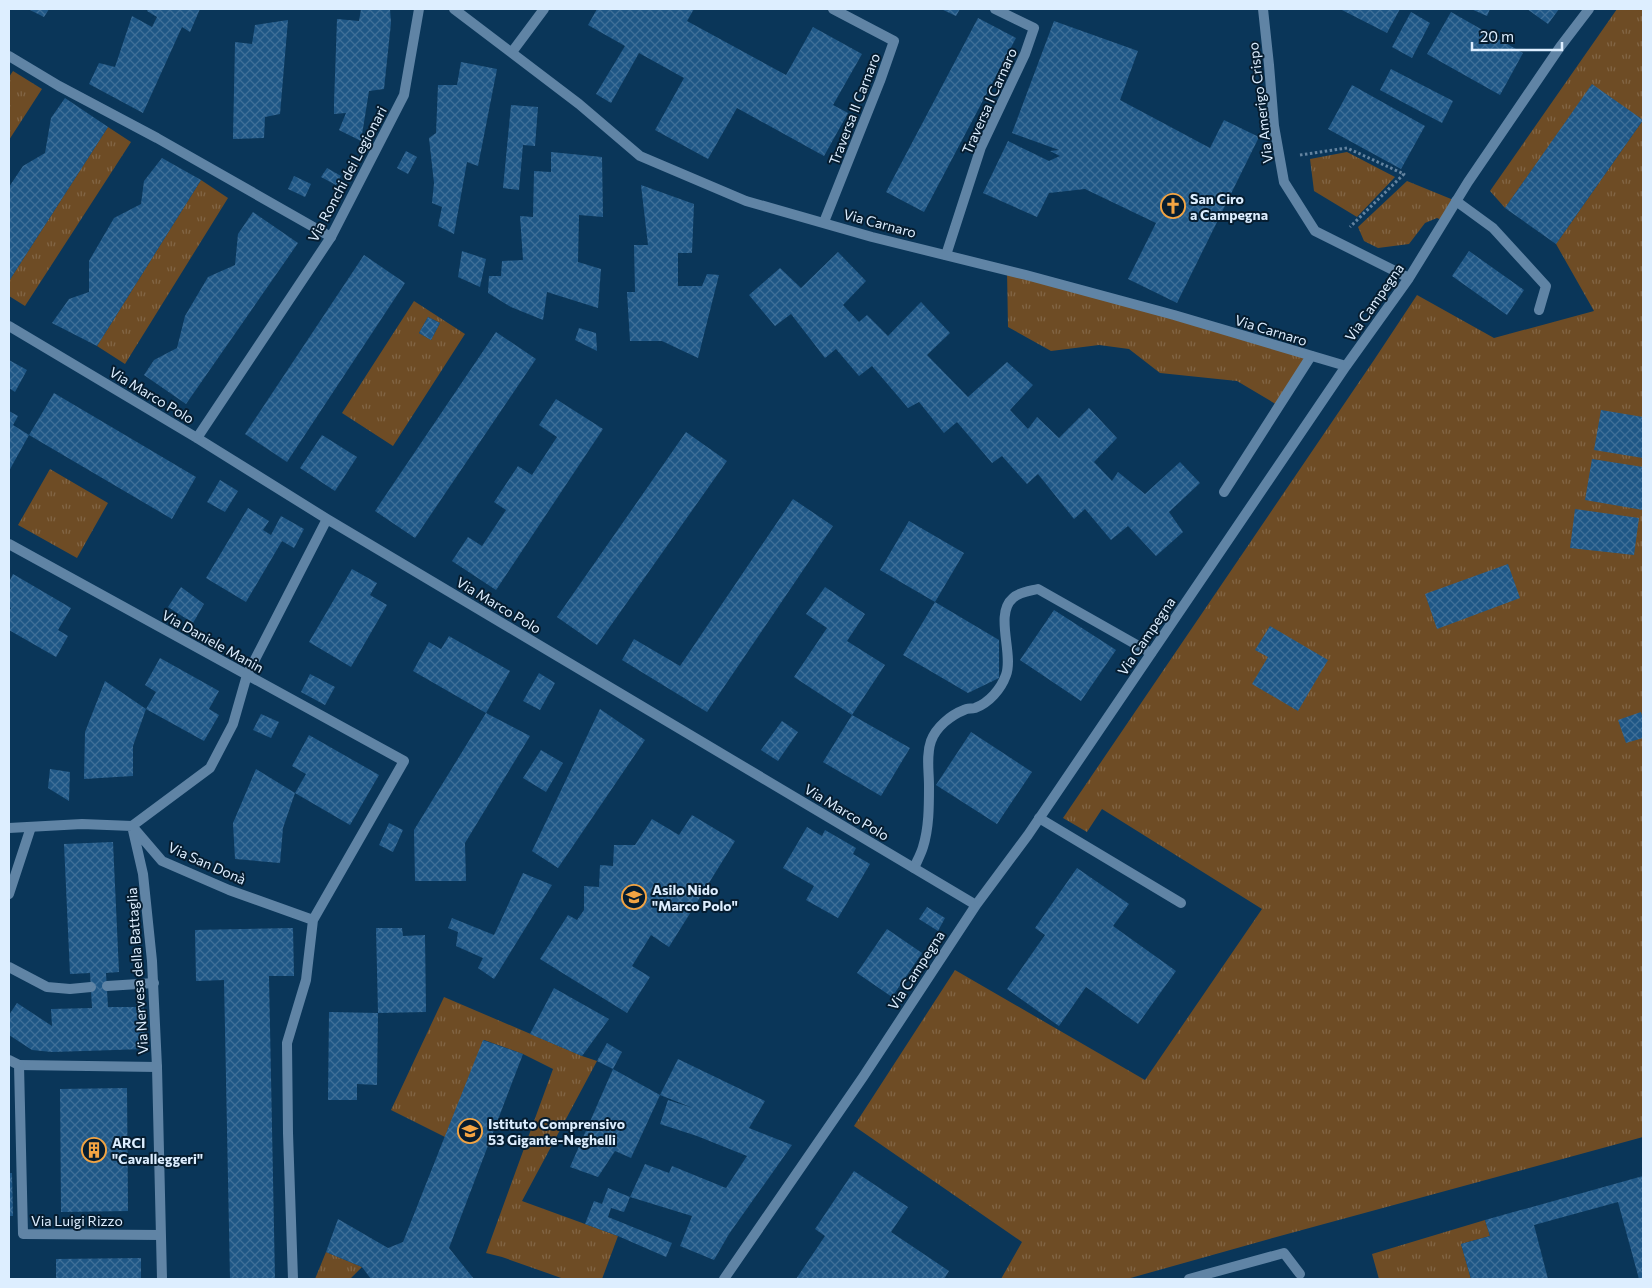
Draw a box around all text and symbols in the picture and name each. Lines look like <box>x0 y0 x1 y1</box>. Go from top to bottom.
scale bar <box>1472 20 1562 52</box>
text: 20 m <box>1480 27 1514 45</box>
street label: Via Amerigo Crispo <box>1244 41 1276 165</box>
street label: Traversa I Carnaro <box>958 45 1020 157</box>
street label: Traversa II Carnaro <box>825 51 883 167</box>
street label: Via Ronchi dei Legionari <box>304 103 390 245</box>
place label: San Ciro a Campegna <box>1190 190 1268 223</box>
church icon: San Ciro a Campegna <box>1160 193 1186 219</box>
street label: Via Carnaro <box>842 205 918 241</box>
street label: Via Campegna <box>1341 260 1407 344</box>
street label: Via Carnaro <box>1233 311 1309 349</box>
street label: Via Marco Polo <box>106 363 198 427</box>
street label: Via Marco Polo <box>453 573 545 637</box>
street label: Via Campegna <box>1114 594 1178 678</box>
street label: Via Daniele Manin <box>159 606 267 676</box>
street label: Via Marco Polo <box>801 780 893 844</box>
street label: Via San Donà <box>165 838 249 888</box>
place label: Asilo Nido "Marco Polo" <box>652 881 738 914</box>
school or university icon: Asilo Nido "Marco Polo" <box>621 884 647 910</box>
street label: Via Nervesa della Battaglia <box>123 887 151 1055</box>
street label: Via Campegna <box>884 927 948 1013</box>
place label: Istituto Comprensivo 53 Gigante-Neghelli <box>488 1115 625 1148</box>
school or university icon: Istituto Comprensivo 53 Gigante-Neghelli <box>457 1118 483 1144</box>
place label: ARCI "Cavalleggeri" <box>112 1134 203 1167</box>
building icon: ARCI "Cavalleggeri" <box>81 1137 107 1163</box>
street label: Via Luigi Rizzo <box>31 1212 123 1229</box>

